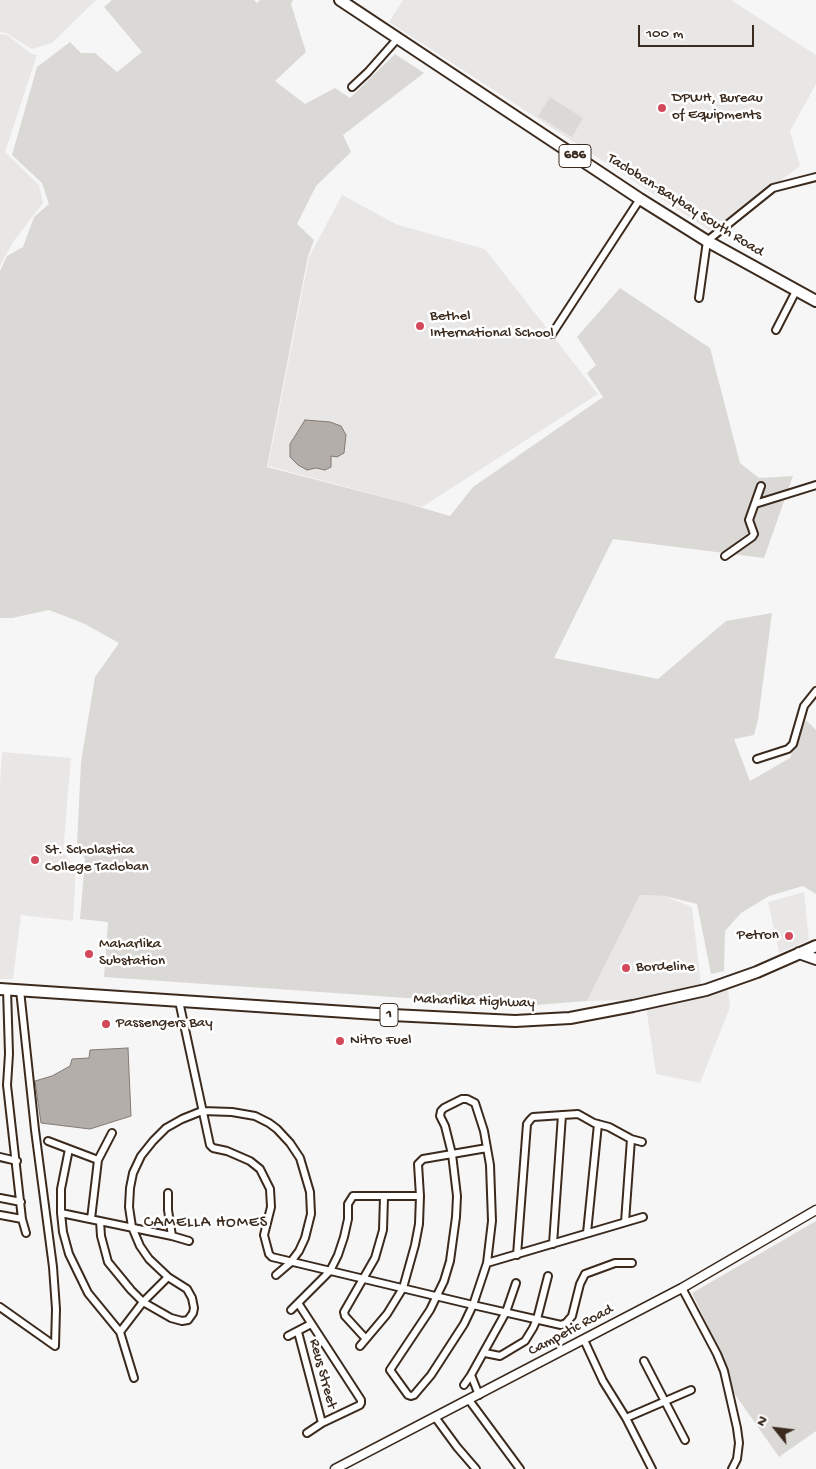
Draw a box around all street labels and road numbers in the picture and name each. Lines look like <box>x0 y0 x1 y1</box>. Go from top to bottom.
road number: 686 <box>559 144 591 168</box>
street label: Tacloban-Baybay South Road <box>603 150 767 262</box>
street label: Maharlika Highway <box>413 991 535 1013</box>
road number: 1 <box>380 1004 398 1026</box>
street label: Campetic Road <box>526 1301 616 1361</box>
street label: Reus Street <box>304 1337 340 1411</box>

